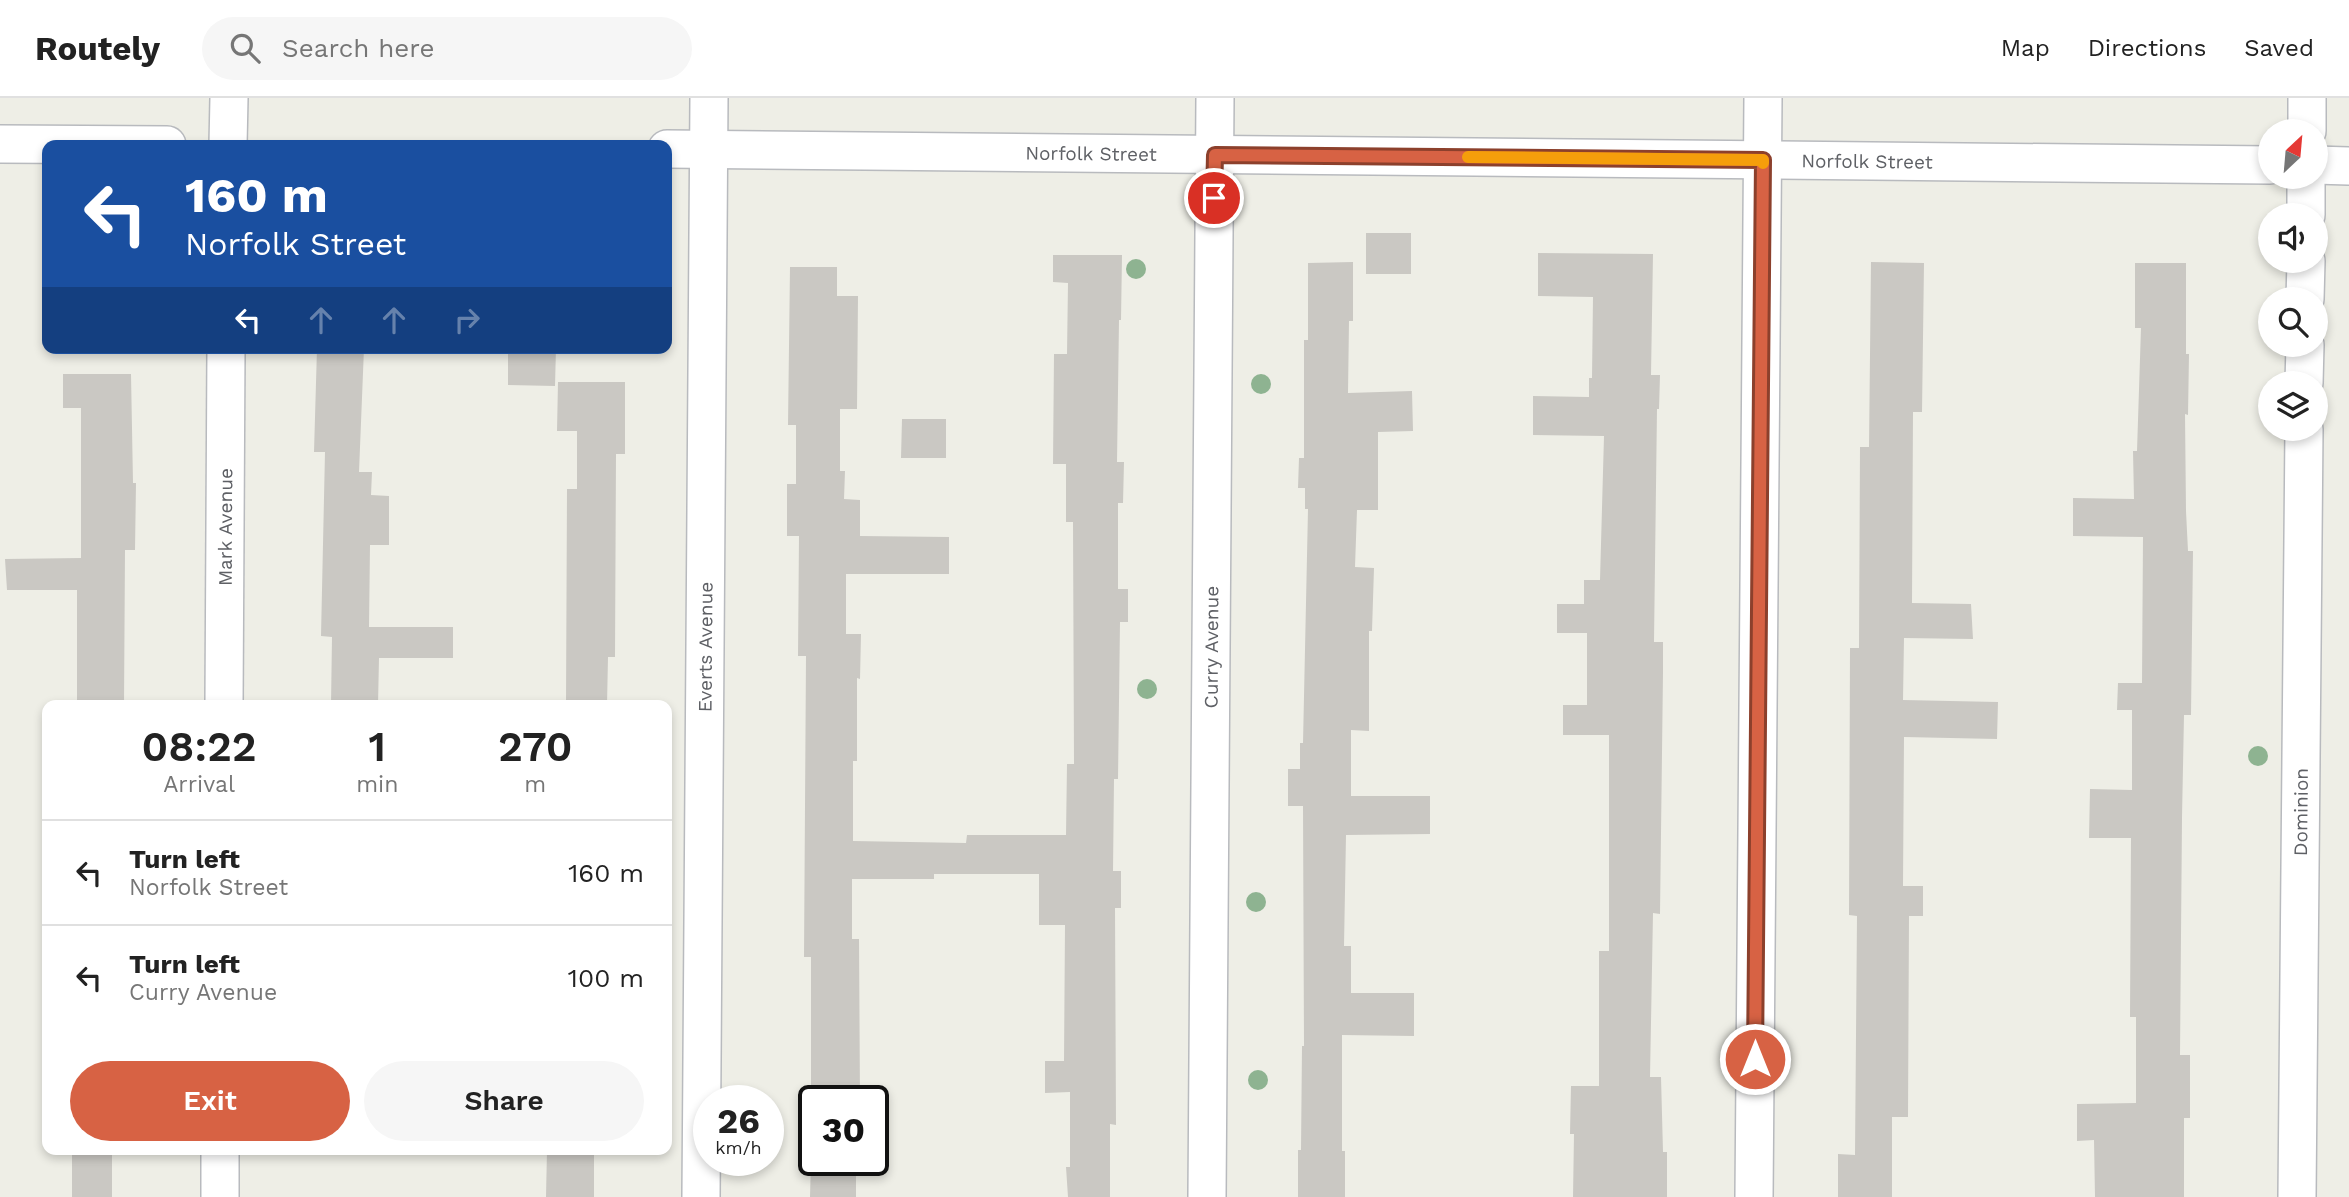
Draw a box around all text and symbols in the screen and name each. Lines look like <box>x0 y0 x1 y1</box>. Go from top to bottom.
search box <box>202 17 692 80</box>
text: Routely <box>35 29 160 68</box>
icon: search <box>226 29 264 67</box>
text: Search here <box>282 33 434 63</box>
text: Map <box>2001 34 2050 62</box>
text: Directions <box>2088 34 2206 62</box>
text: Saved <box>2244 34 2314 62</box>
north arrow <box>2258 119 2328 189</box>
map controls <box>2258 119 2328 441</box>
street label: Norfolk Street <box>1025 142 1157 166</box>
street label: Norfolk Street <box>1801 149 1933 174</box>
text: 160 m <box>185 166 328 224</box>
icon: left <box>70 168 161 259</box>
pin <box>1184 168 1244 228</box>
icon: arrive <box>1195 179 1233 217</box>
button: sound <box>2258 203 2328 273</box>
text: Norfolk Street <box>185 225 406 263</box>
button: search <box>2258 287 2328 357</box>
icon: left <box>229 301 267 339</box>
icon: ahead <box>302 301 340 339</box>
icon: ahead <box>375 301 413 339</box>
icon: right <box>448 301 486 339</box>
button: layers <box>2258 371 2328 441</box>
street label: Mark Avenue <box>214 468 237 586</box>
street label: Everts Avenue <box>694 582 717 712</box>
street label: Curry Avenue <box>1200 586 1223 708</box>
text: 08:22 <box>142 722 257 771</box>
text: 1 <box>369 722 386 771</box>
text: 270 <box>498 722 572 771</box>
street label: Dominion <box>2289 768 2313 856</box>
text: Arrival <box>163 771 235 798</box>
text: min <box>356 771 398 798</box>
text: m <box>524 771 546 798</box>
text: Turn left <box>129 844 240 874</box>
icon: left <box>70 854 108 892</box>
text: 160 m <box>568 858 644 888</box>
text: Norfolk Street <box>129 874 288 901</box>
text: Turn left <box>129 949 240 979</box>
icon: left <box>70 959 108 997</box>
text: 100 m <box>568 963 644 993</box>
text: Curry Avenue <box>129 979 277 1006</box>
position arrow <box>1718 1022 1792 1096</box>
button: Exit <box>70 1061 350 1141</box>
button: Share <box>364 1061 644 1141</box>
speed limit sign: 30 <box>798 1085 889 1176</box>
text: 26 <box>717 1100 760 1142</box>
text: km/h <box>715 1137 762 1158</box>

